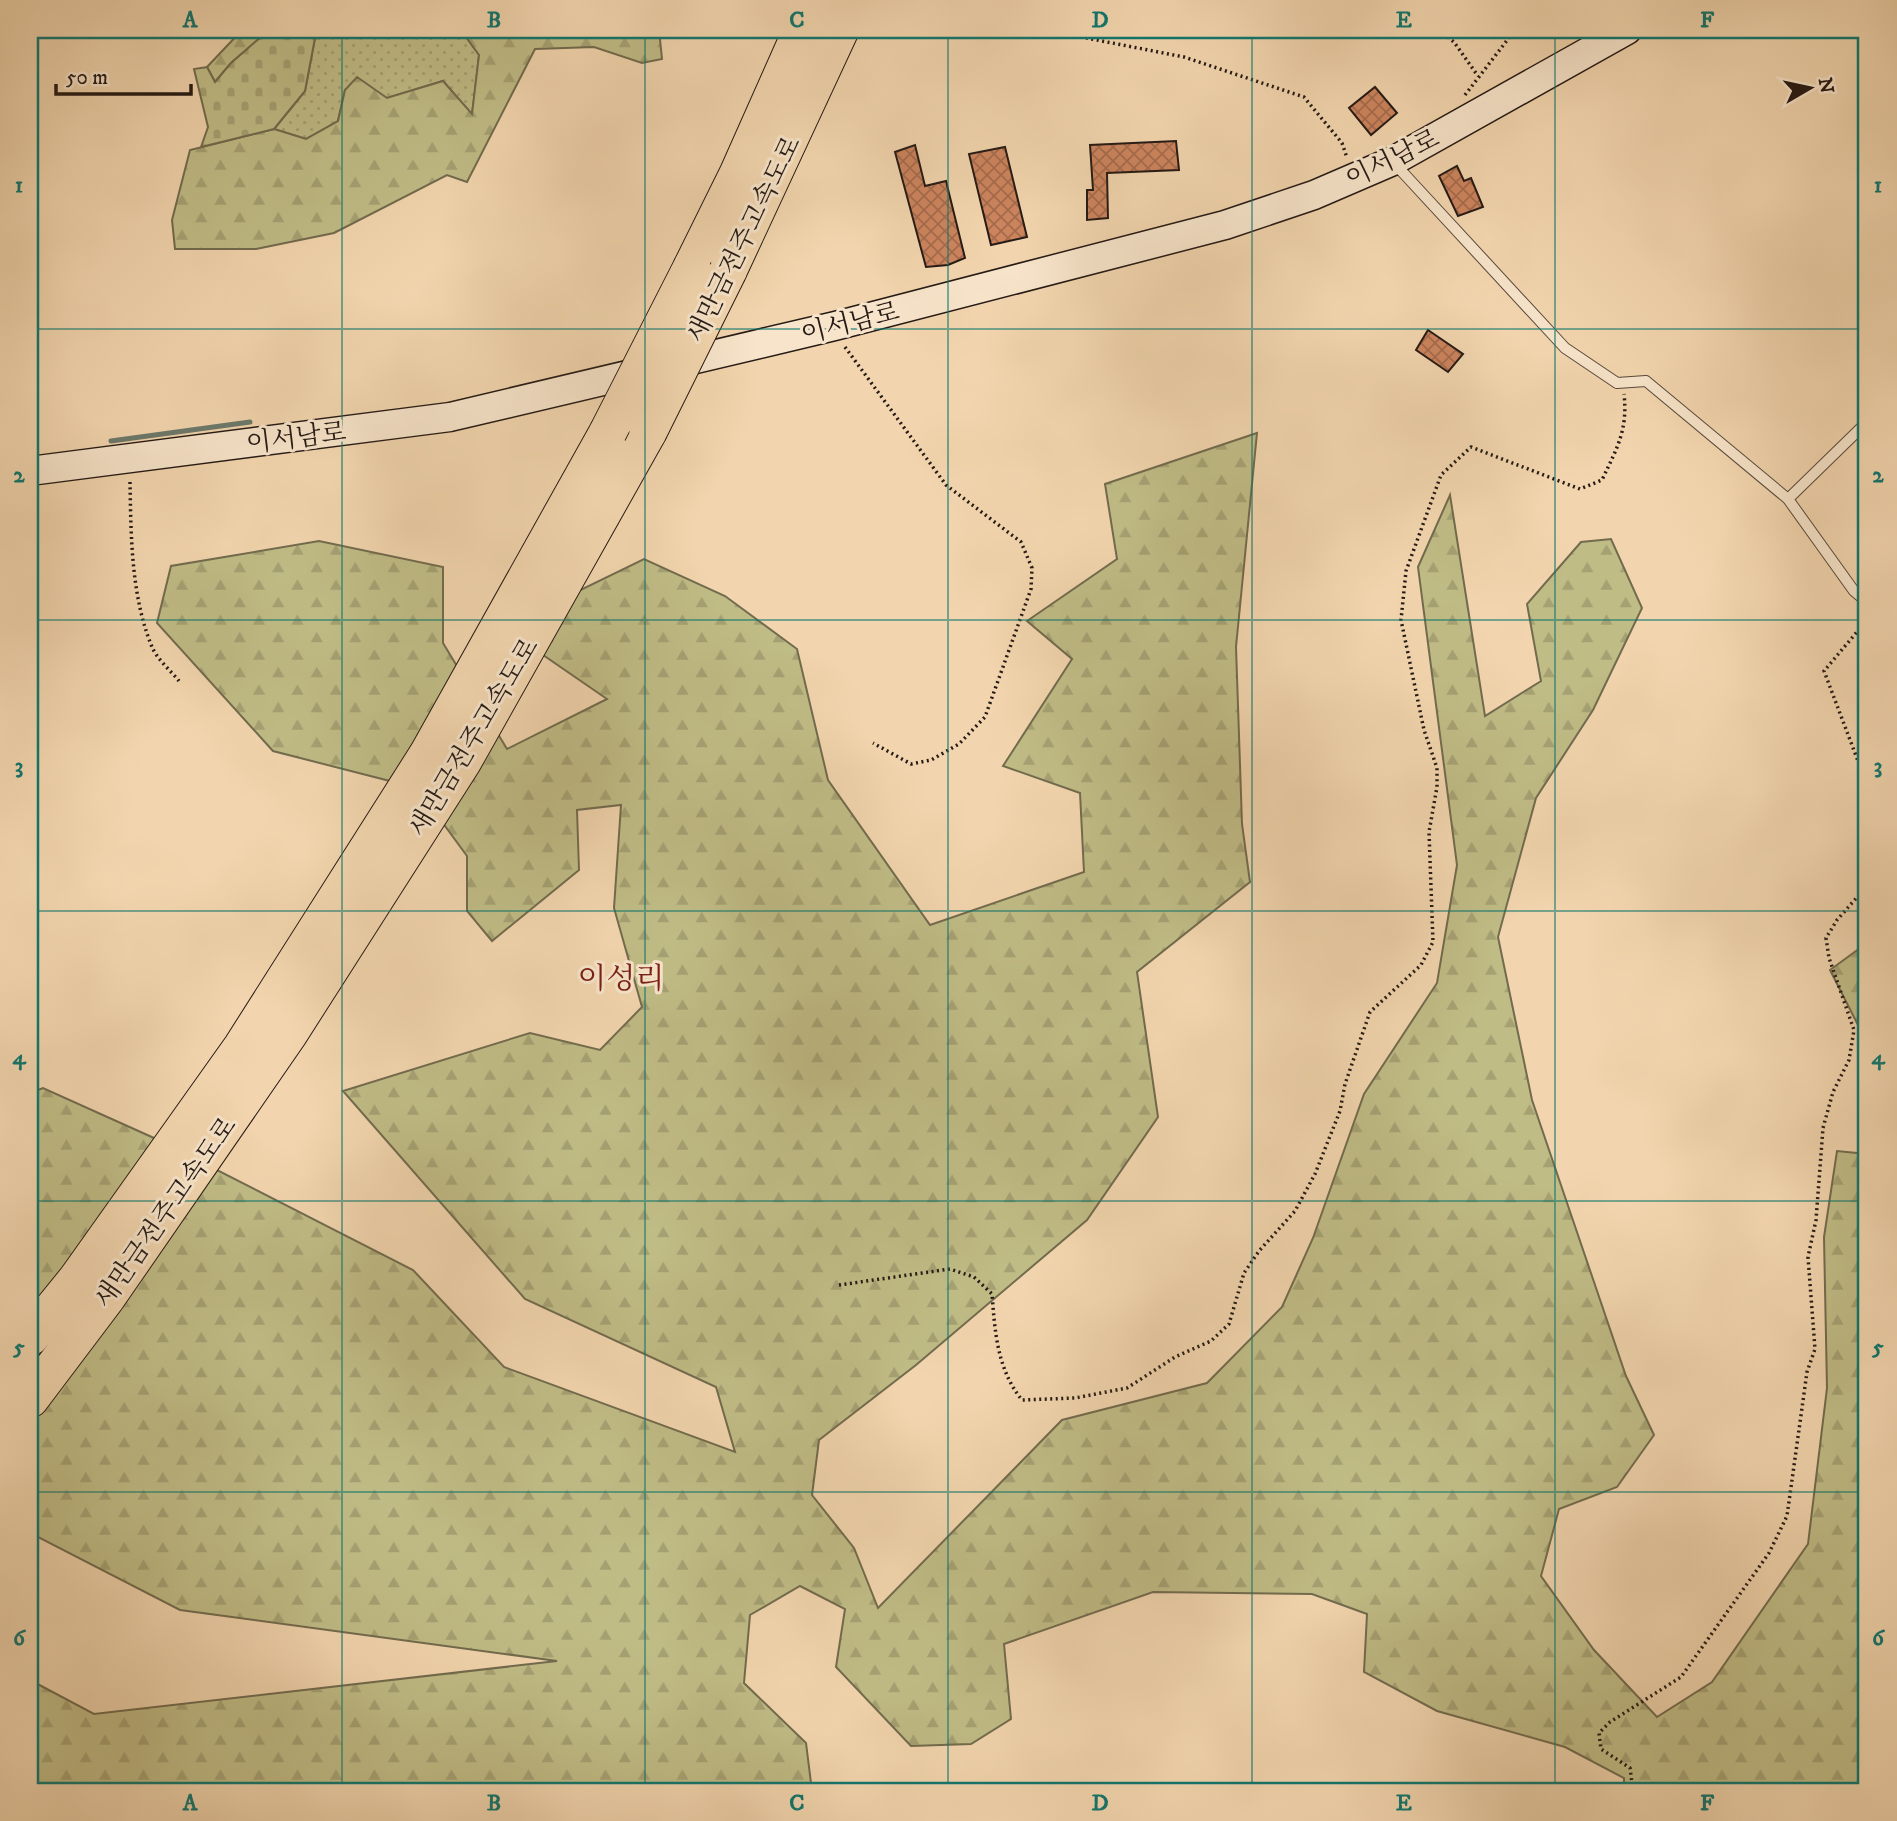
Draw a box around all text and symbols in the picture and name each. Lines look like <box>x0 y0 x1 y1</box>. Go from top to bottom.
text: A <box>182 6 199 35</box>
text: B <box>487 6 501 35</box>
text: C <box>789 6 805 35</box>
text: D <box>1091 6 1109 35</box>
text: E <box>1396 6 1412 35</box>
text: F <box>1700 6 1715 35</box>
scale bar <box>56 52 191 96</box>
north arrow <box>1774 52 1844 122</box>
text: 50 m <box>66 65 108 91</box>
text: N <box>1813 76 1838 95</box>
street label: 이서남로 <box>1340 122 1445 196</box>
street label: 새만금전주고속도로 <box>680 131 809 348</box>
text: 1 <box>15 171 23 200</box>
text: 1 <box>1874 171 1882 200</box>
street label: 이서남로 <box>798 295 903 352</box>
street label: 이서남로 <box>244 416 348 461</box>
text: 2 <box>13 461 25 490</box>
text: 2 <box>1872 461 1884 490</box>
street label: 새만금전주고속도로 <box>402 632 547 843</box>
text: 3 <box>15 752 23 781</box>
text: 3 <box>1874 752 1882 781</box>
district label: 이성리 <box>578 961 664 998</box>
text: 4 <box>12 1043 27 1072</box>
text: 4 <box>1871 1043 1886 1072</box>
street label: 새만금전주고속도로 <box>88 1111 245 1315</box>
text: 5 <box>12 1333 25 1362</box>
text: 5 <box>1871 1333 1884 1362</box>
text: 6 <box>13 1624 27 1653</box>
text: 6 <box>1872 1624 1886 1653</box>
text: A <box>182 1789 199 1818</box>
text: B <box>487 1789 501 1818</box>
text: C <box>789 1789 805 1818</box>
text: D <box>1091 1789 1109 1818</box>
text: E <box>1396 1789 1412 1818</box>
text: F <box>1700 1789 1715 1818</box>

